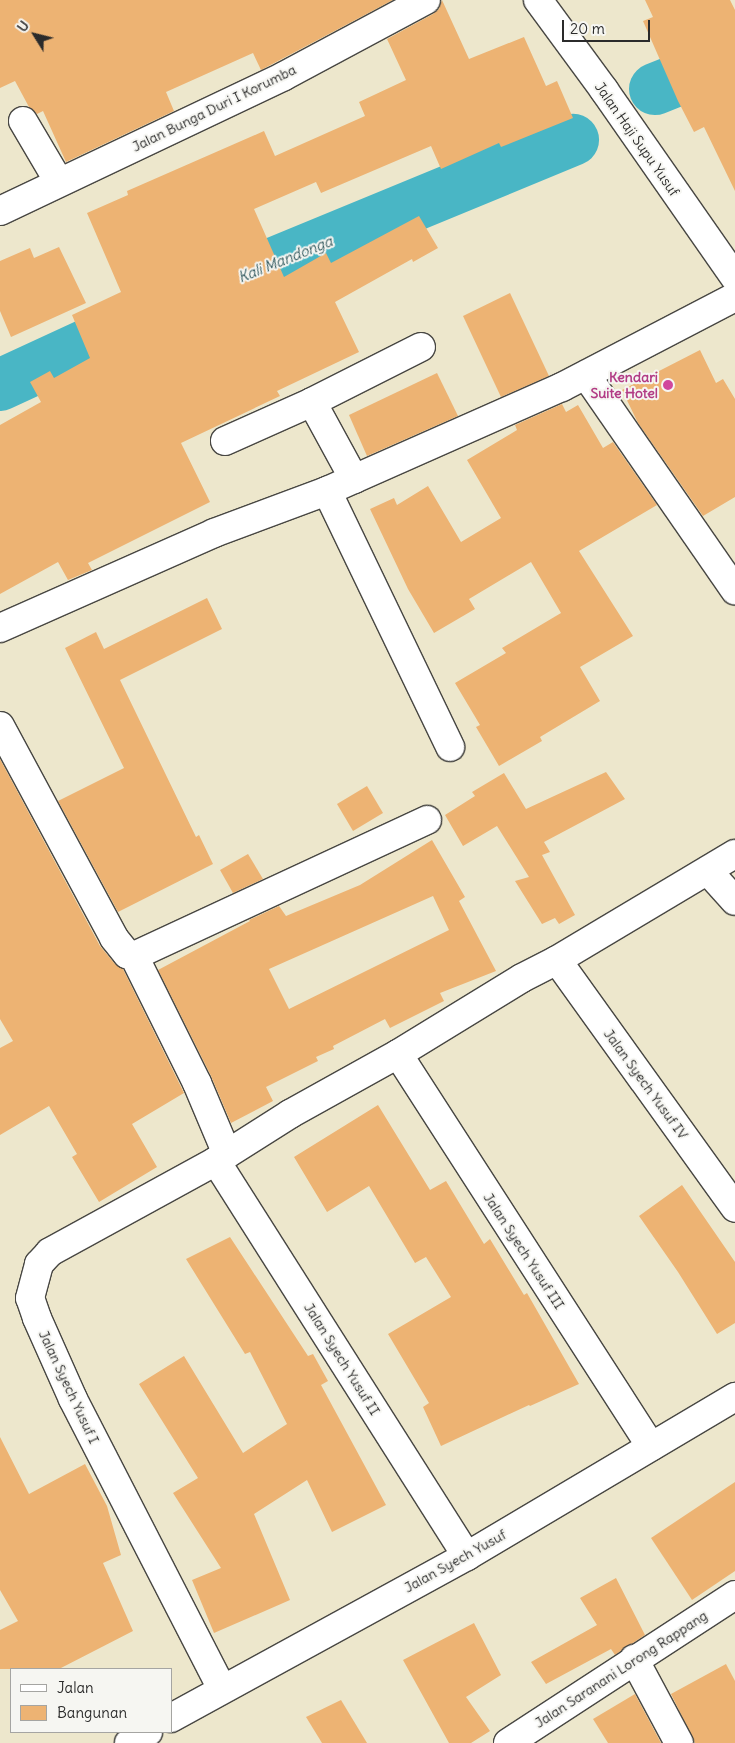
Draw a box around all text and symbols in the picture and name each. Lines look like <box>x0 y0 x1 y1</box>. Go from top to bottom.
north arrow <box>10 10 60 60</box>
scale bar <box>565 10 652 42</box>
text: U <box>13 17 33 35</box>
text: 20 m <box>570 19 605 38</box>
street label: Jalan Bunga Duri I Korumba <box>129 61 299 155</box>
street label: Jalan Haji Supu Yusuf <box>591 79 683 199</box>
water label: Kali Mandonga <box>235 232 335 286</box>
place label: Kendari Suite Hotel <box>590 369 658 402</box>
marker: Kendari Suite Hotel <box>662 379 674 391</box>
street label: Jalan Syech Yusuf IV <box>600 1026 692 1142</box>
street label: Jalan Syech Yusuf III <box>480 1190 568 1312</box>
street label: Jalan Syech Yusuf II <box>301 1300 383 1418</box>
street label: Jalan Syech Yusuf I <box>35 1328 103 1446</box>
street label: Jalan Syech Yusuf <box>401 1526 509 1596</box>
street label: Jalan Saranani Lorong Rappang <box>532 1607 710 1731</box>
legend <box>10 1668 172 1733</box>
text: Jalan <box>57 1678 94 1697</box>
text: Bangunan <box>57 1703 127 1722</box>

